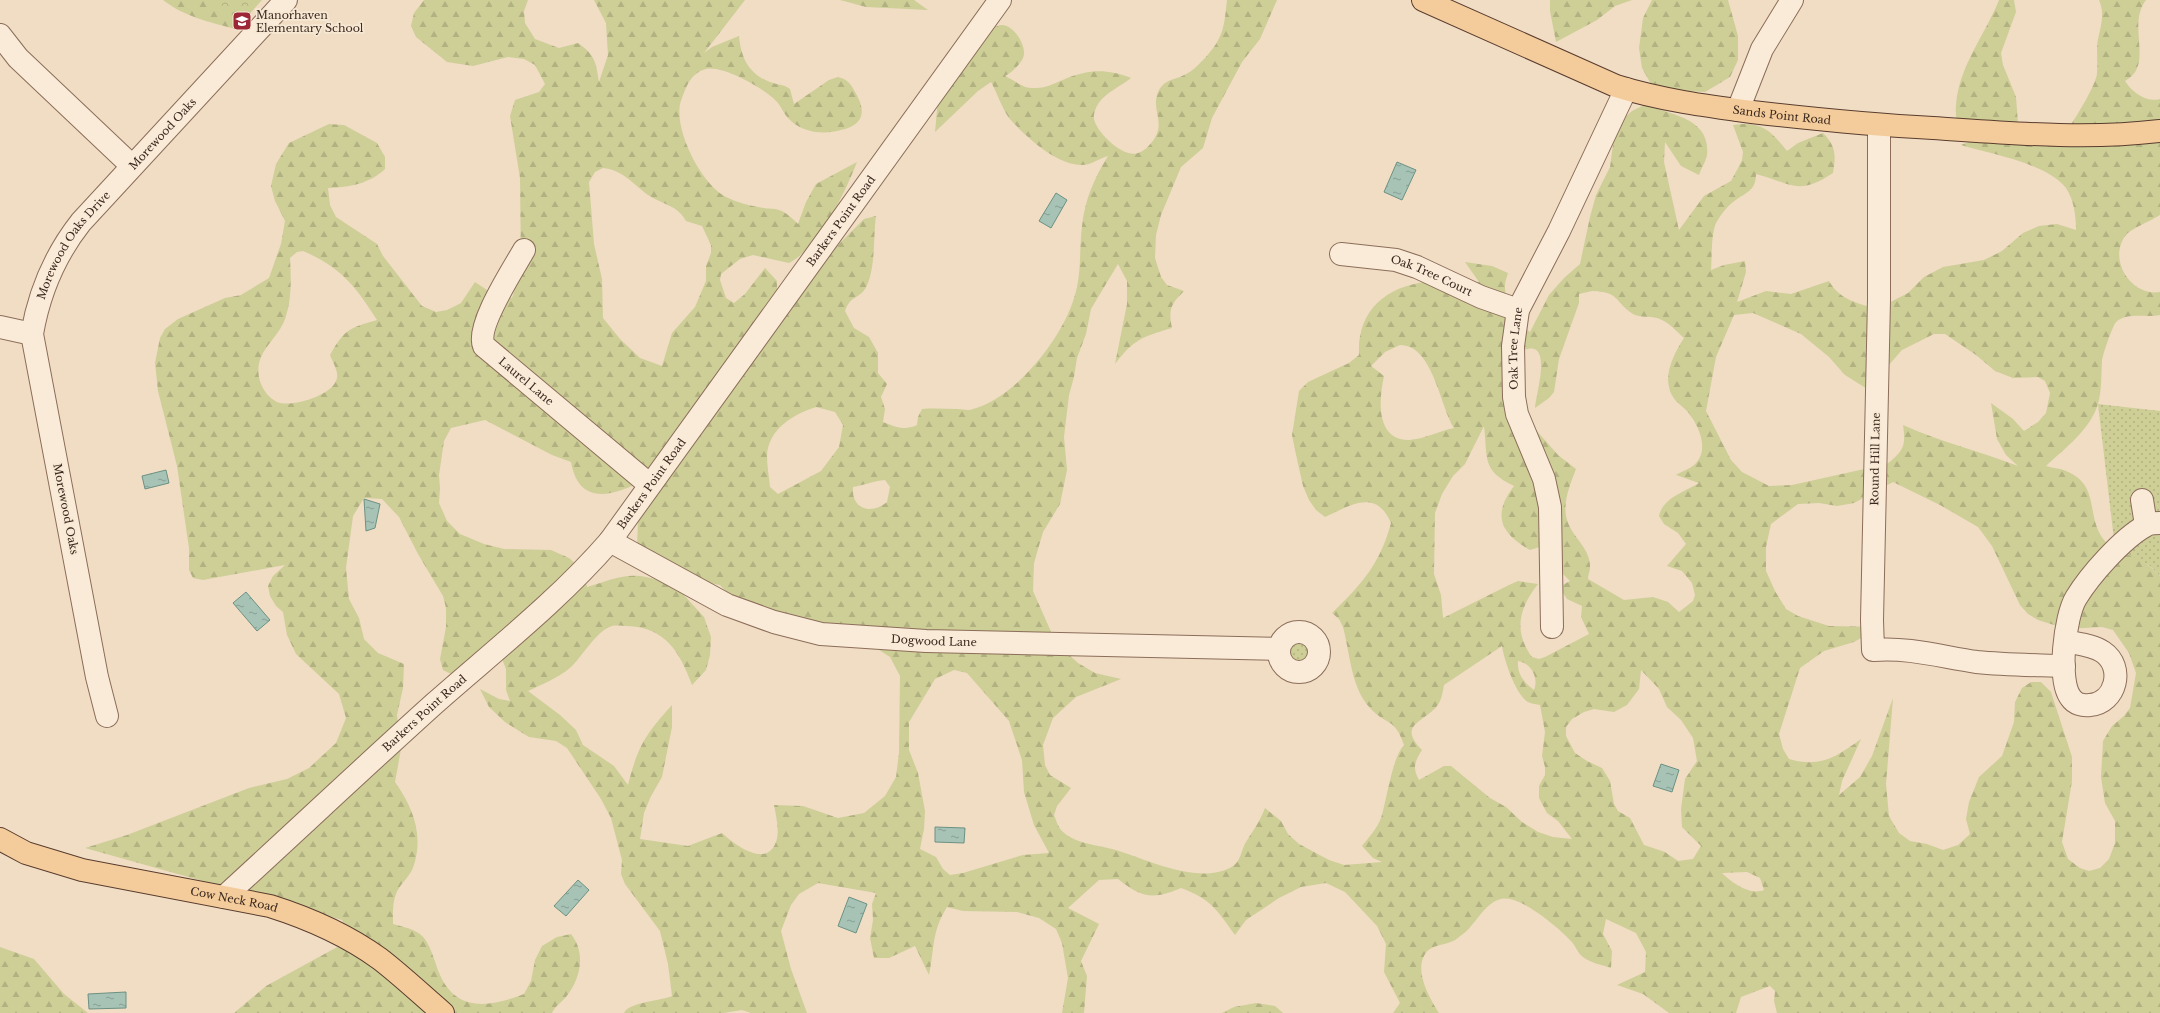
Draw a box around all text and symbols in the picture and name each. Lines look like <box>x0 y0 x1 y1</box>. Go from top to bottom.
place label: Manorhaven Elementary School <box>256 8 364 35</box>
school or university icon: Manorhaven Elementary School <box>231 10 253 32</box>
street label: Morewood Oaks <box>126 95 199 173</box>
street label: Sands Point Road <box>1732 103 1832 127</box>
street label: Barkers Point Road <box>803 172 878 269</box>
street label: Morewood Oaks Drive <box>34 188 113 301</box>
street label: Oak Tree Court <box>1390 252 1475 299</box>
street label: Oak Tree Lane <box>1506 306 1525 390</box>
street label: Laurel Lane <box>496 354 557 408</box>
street label: Round Hill Lane <box>1867 412 1883 506</box>
street label: Barkers Point Road <box>614 435 689 532</box>
street label: Morewood Oaks <box>50 462 82 556</box>
street label: Dogwood Lane <box>891 632 977 649</box>
street label: Barkers Point Road <box>379 671 470 754</box>
street label: Cow Neck Road <box>189 884 280 915</box>

